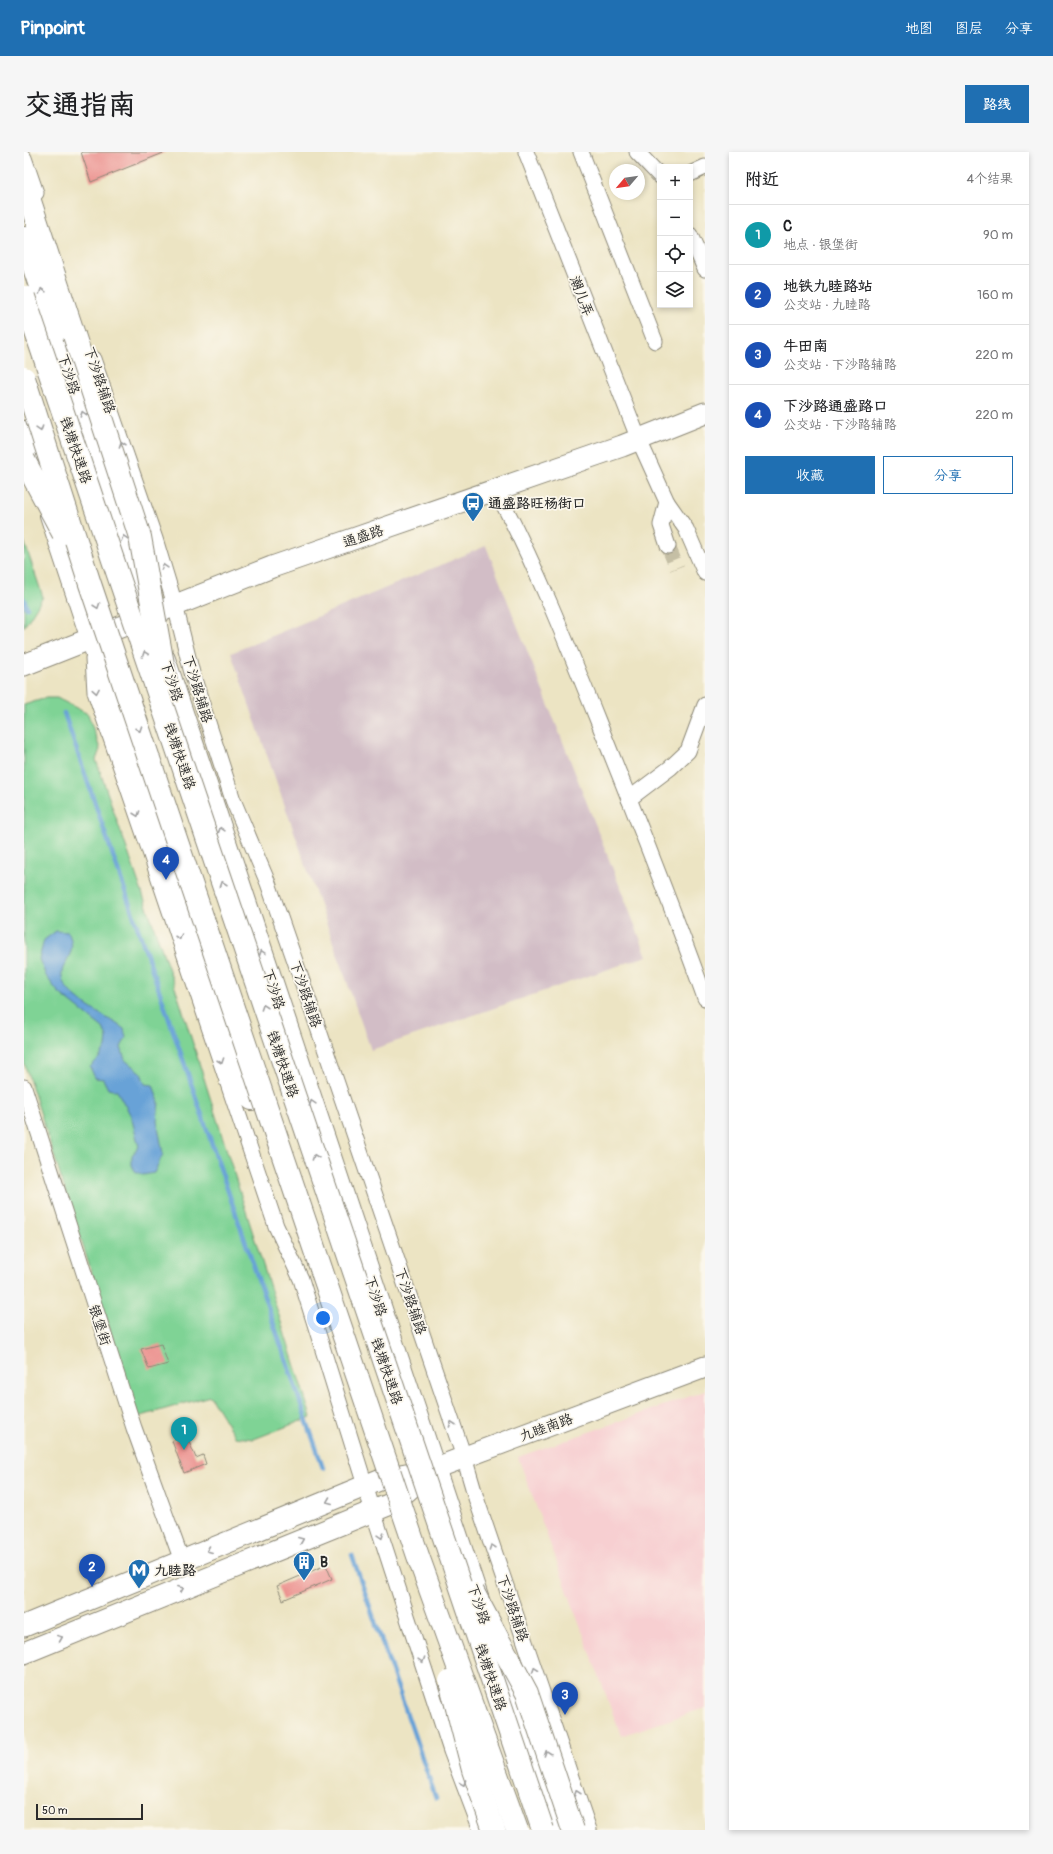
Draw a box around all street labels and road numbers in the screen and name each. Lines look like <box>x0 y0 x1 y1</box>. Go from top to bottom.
street label: 潮儿弄 <box>566 274 597 319</box>
street label: 下沙路辅路 <box>80 344 119 416</box>
street label: 下沙路 <box>54 352 83 397</box>
street label: 钱塘快速路 <box>56 414 95 486</box>
street label: 通盛路 <box>341 522 386 551</box>
street label: 下沙路辅路 <box>179 653 216 725</box>
street label: 下沙路 <box>157 659 186 704</box>
street label: 钱塘快速路 <box>160 720 199 792</box>
street label: 下沙路辅路 <box>286 958 325 1030</box>
street label: 下沙路 <box>259 967 288 1012</box>
street label: 钱塘快速路 <box>263 1028 302 1100</box>
street label: 下沙路辅路 <box>391 1265 430 1337</box>
street label: 下沙路 <box>361 1274 390 1319</box>
street label: 银堡街 <box>85 1303 114 1348</box>
street label: 钱塘快速路 <box>367 1335 406 1407</box>
street label: 九睦南路 <box>517 1410 575 1445</box>
street label: 下沙路辅路 <box>493 1572 532 1644</box>
street label: 下沙路 <box>464 1582 493 1627</box>
street label: 钱塘快速路 <box>471 1641 510 1713</box>

